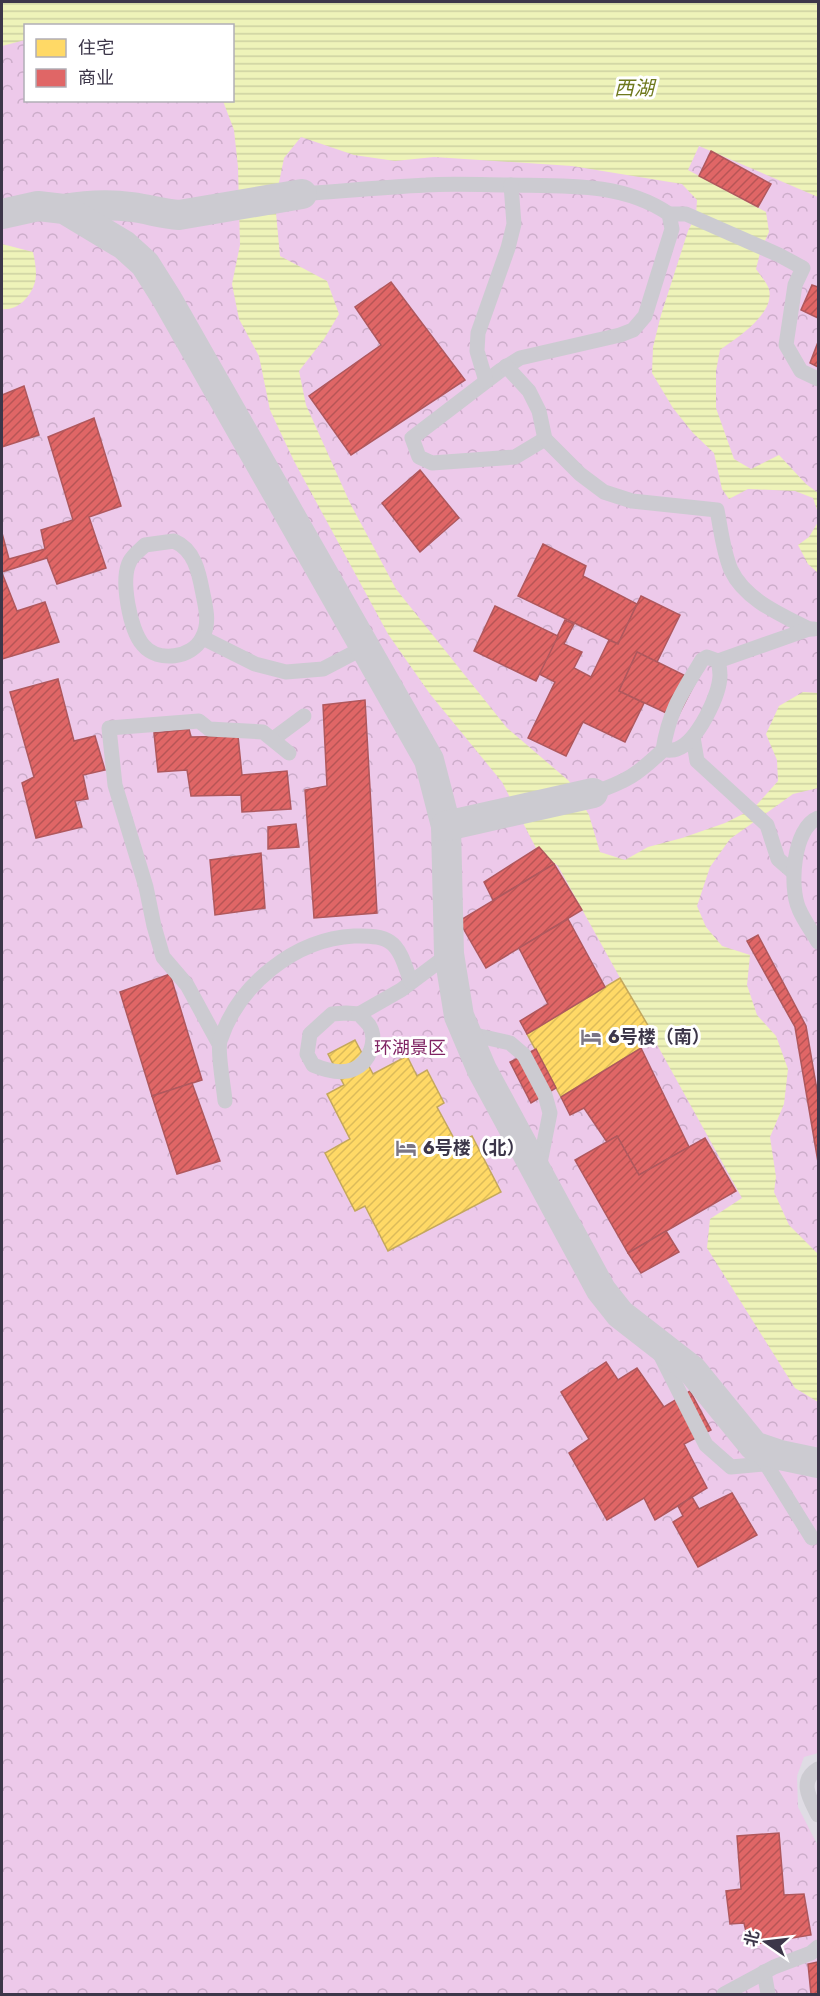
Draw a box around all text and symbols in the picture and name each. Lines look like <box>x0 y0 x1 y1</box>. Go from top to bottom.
legend <box>24 24 234 102</box>
text: 住宅 <box>78 37 114 59</box>
text: 商业 <box>78 67 114 89</box>
water label: 西湖 <box>614 76 657 100</box>
hotel icon: 6号楼（南） <box>579 1025 603 1049</box>
place label: 6号楼（南） <box>608 1026 710 1048</box>
park label: 环湖景区 <box>374 1037 446 1059</box>
hotel icon: 6号楼（北） <box>394 1136 418 1160</box>
place label: 6号楼（北） <box>423 1137 525 1159</box>
north arrow <box>736 1912 796 1972</box>
text: 北 <box>741 1928 763 1949</box>

